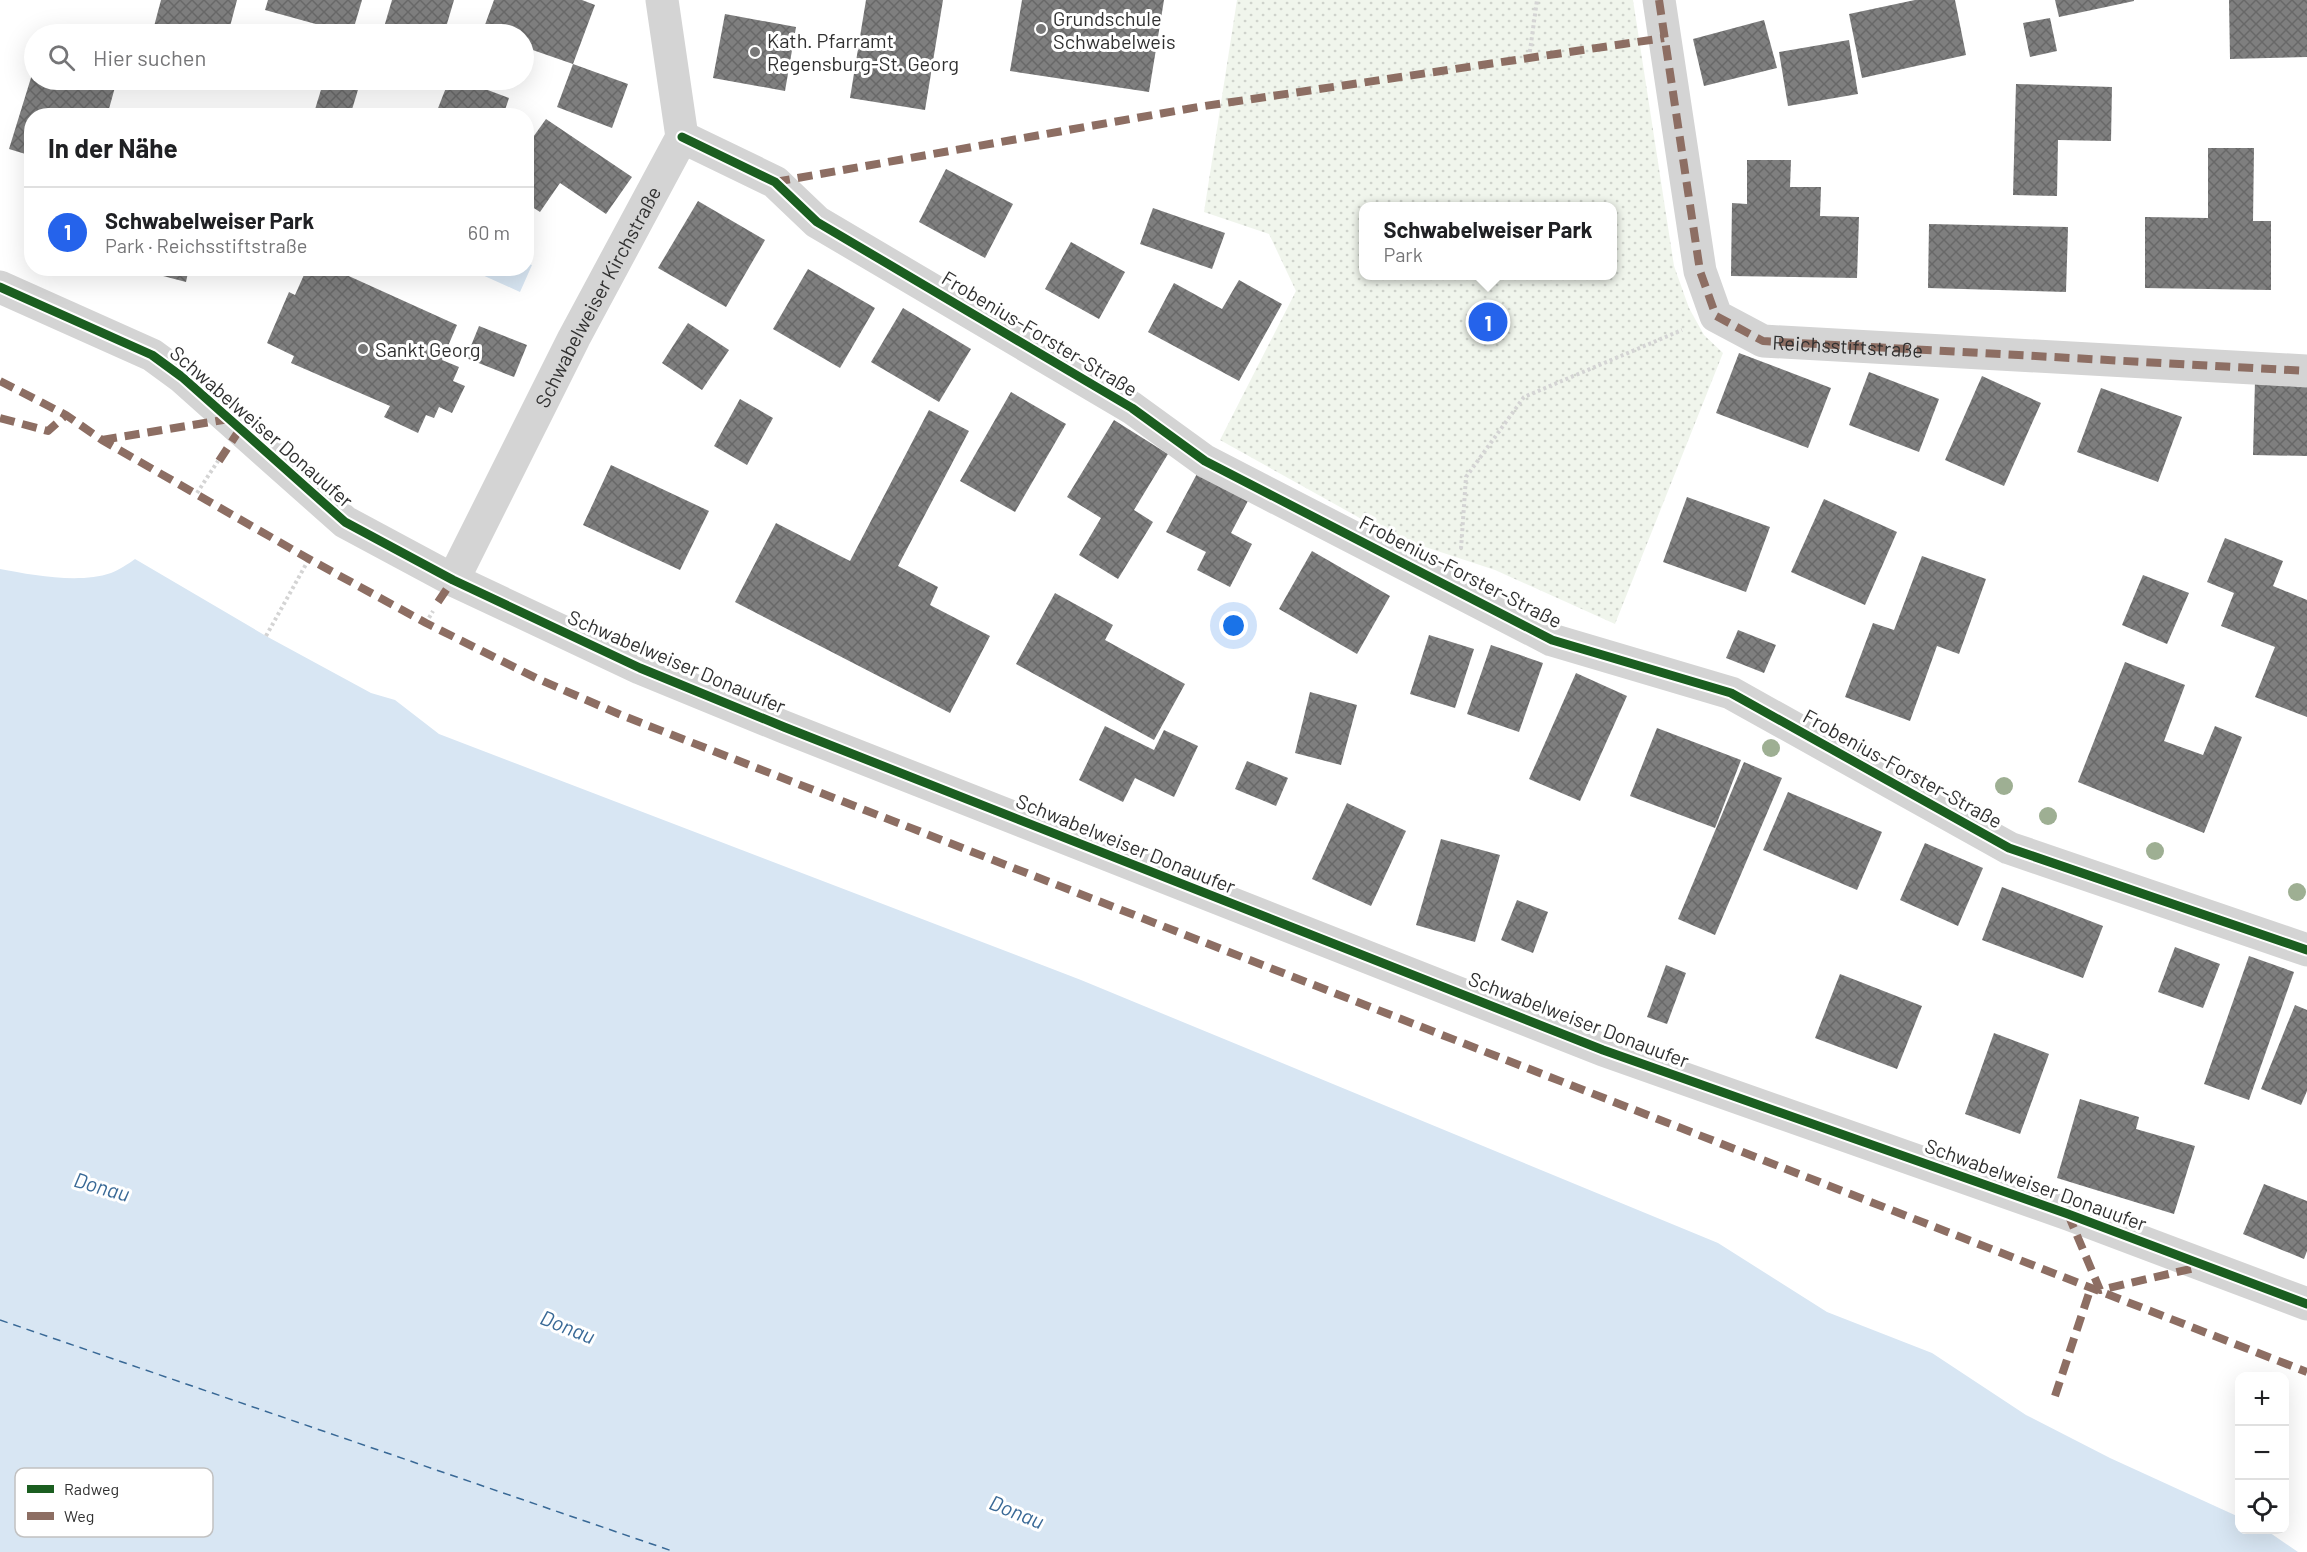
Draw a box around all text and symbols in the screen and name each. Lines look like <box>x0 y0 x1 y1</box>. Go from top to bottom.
place label: Grundschule Schwabelweis <box>1053 6 1176 53</box>
marker: Grundschule Schwabelweis <box>1034 22 1048 36</box>
search box <box>24 24 534 90</box>
place label: Kath. Pfarramt Regensburg-St. Georg <box>767 28 959 75</box>
icon: search <box>45 41 78 74</box>
text: Hier suchen <box>93 44 206 70</box>
marker: Kath. Pfarramt Regensburg-St. Georg <box>748 45 762 59</box>
text: In der Nähe <box>48 132 178 163</box>
street label: Schwabelweiser Kirchstraße <box>529 182 665 411</box>
popup <box>1359 202 1617 280</box>
text: Schwabelweiser Park <box>105 207 314 233</box>
text: Schwabelweiser Park <box>1383 216 1593 242</box>
text: 1 <box>64 220 71 244</box>
text: 60 m <box>468 220 510 244</box>
text: Park · Reichsstiftstraße <box>105 233 307 257</box>
text: Park <box>1383 242 1423 266</box>
street label: Frobenius-Forster-Straße <box>938 265 1142 401</box>
pin: 1 <box>1468 300 1508 344</box>
street label: Reichsstiftstraße <box>1772 330 1924 362</box>
place label: Sankt Georg <box>375 337 480 361</box>
street label: Schwabelweiser Donauufer <box>166 340 358 512</box>
marker: Sankt Georg <box>356 342 370 356</box>
street label: Frobenius-Forster-Straße <box>1356 509 1566 633</box>
street label: Schwabelweiser Donauufer <box>564 604 790 718</box>
your location <box>1219 611 1248 640</box>
street label: Frobenius-Forster-Straße <box>1799 703 2007 833</box>
street label: Schwabelweiser Donauufer <box>1013 788 1239 898</box>
street label: Schwabelweiser Donauufer <box>1465 966 1693 1072</box>
street label: Schwabelweiser Donauufer <box>1922 1133 2150 1235</box>
water label: Donau <box>71 1166 133 1206</box>
water label: Donau <box>537 1304 599 1348</box>
map controls <box>2235 1372 2289 1534</box>
button: + <box>2235 1372 2289 1426</box>
button: − <box>2235 1426 2289 1480</box>
legend <box>15 1468 213 1537</box>
text: Radweg <box>64 1479 119 1498</box>
button: locate <box>2235 1480 2289 1534</box>
water label: Donau <box>986 1489 1048 1533</box>
text: Weg <box>64 1506 94 1525</box>

